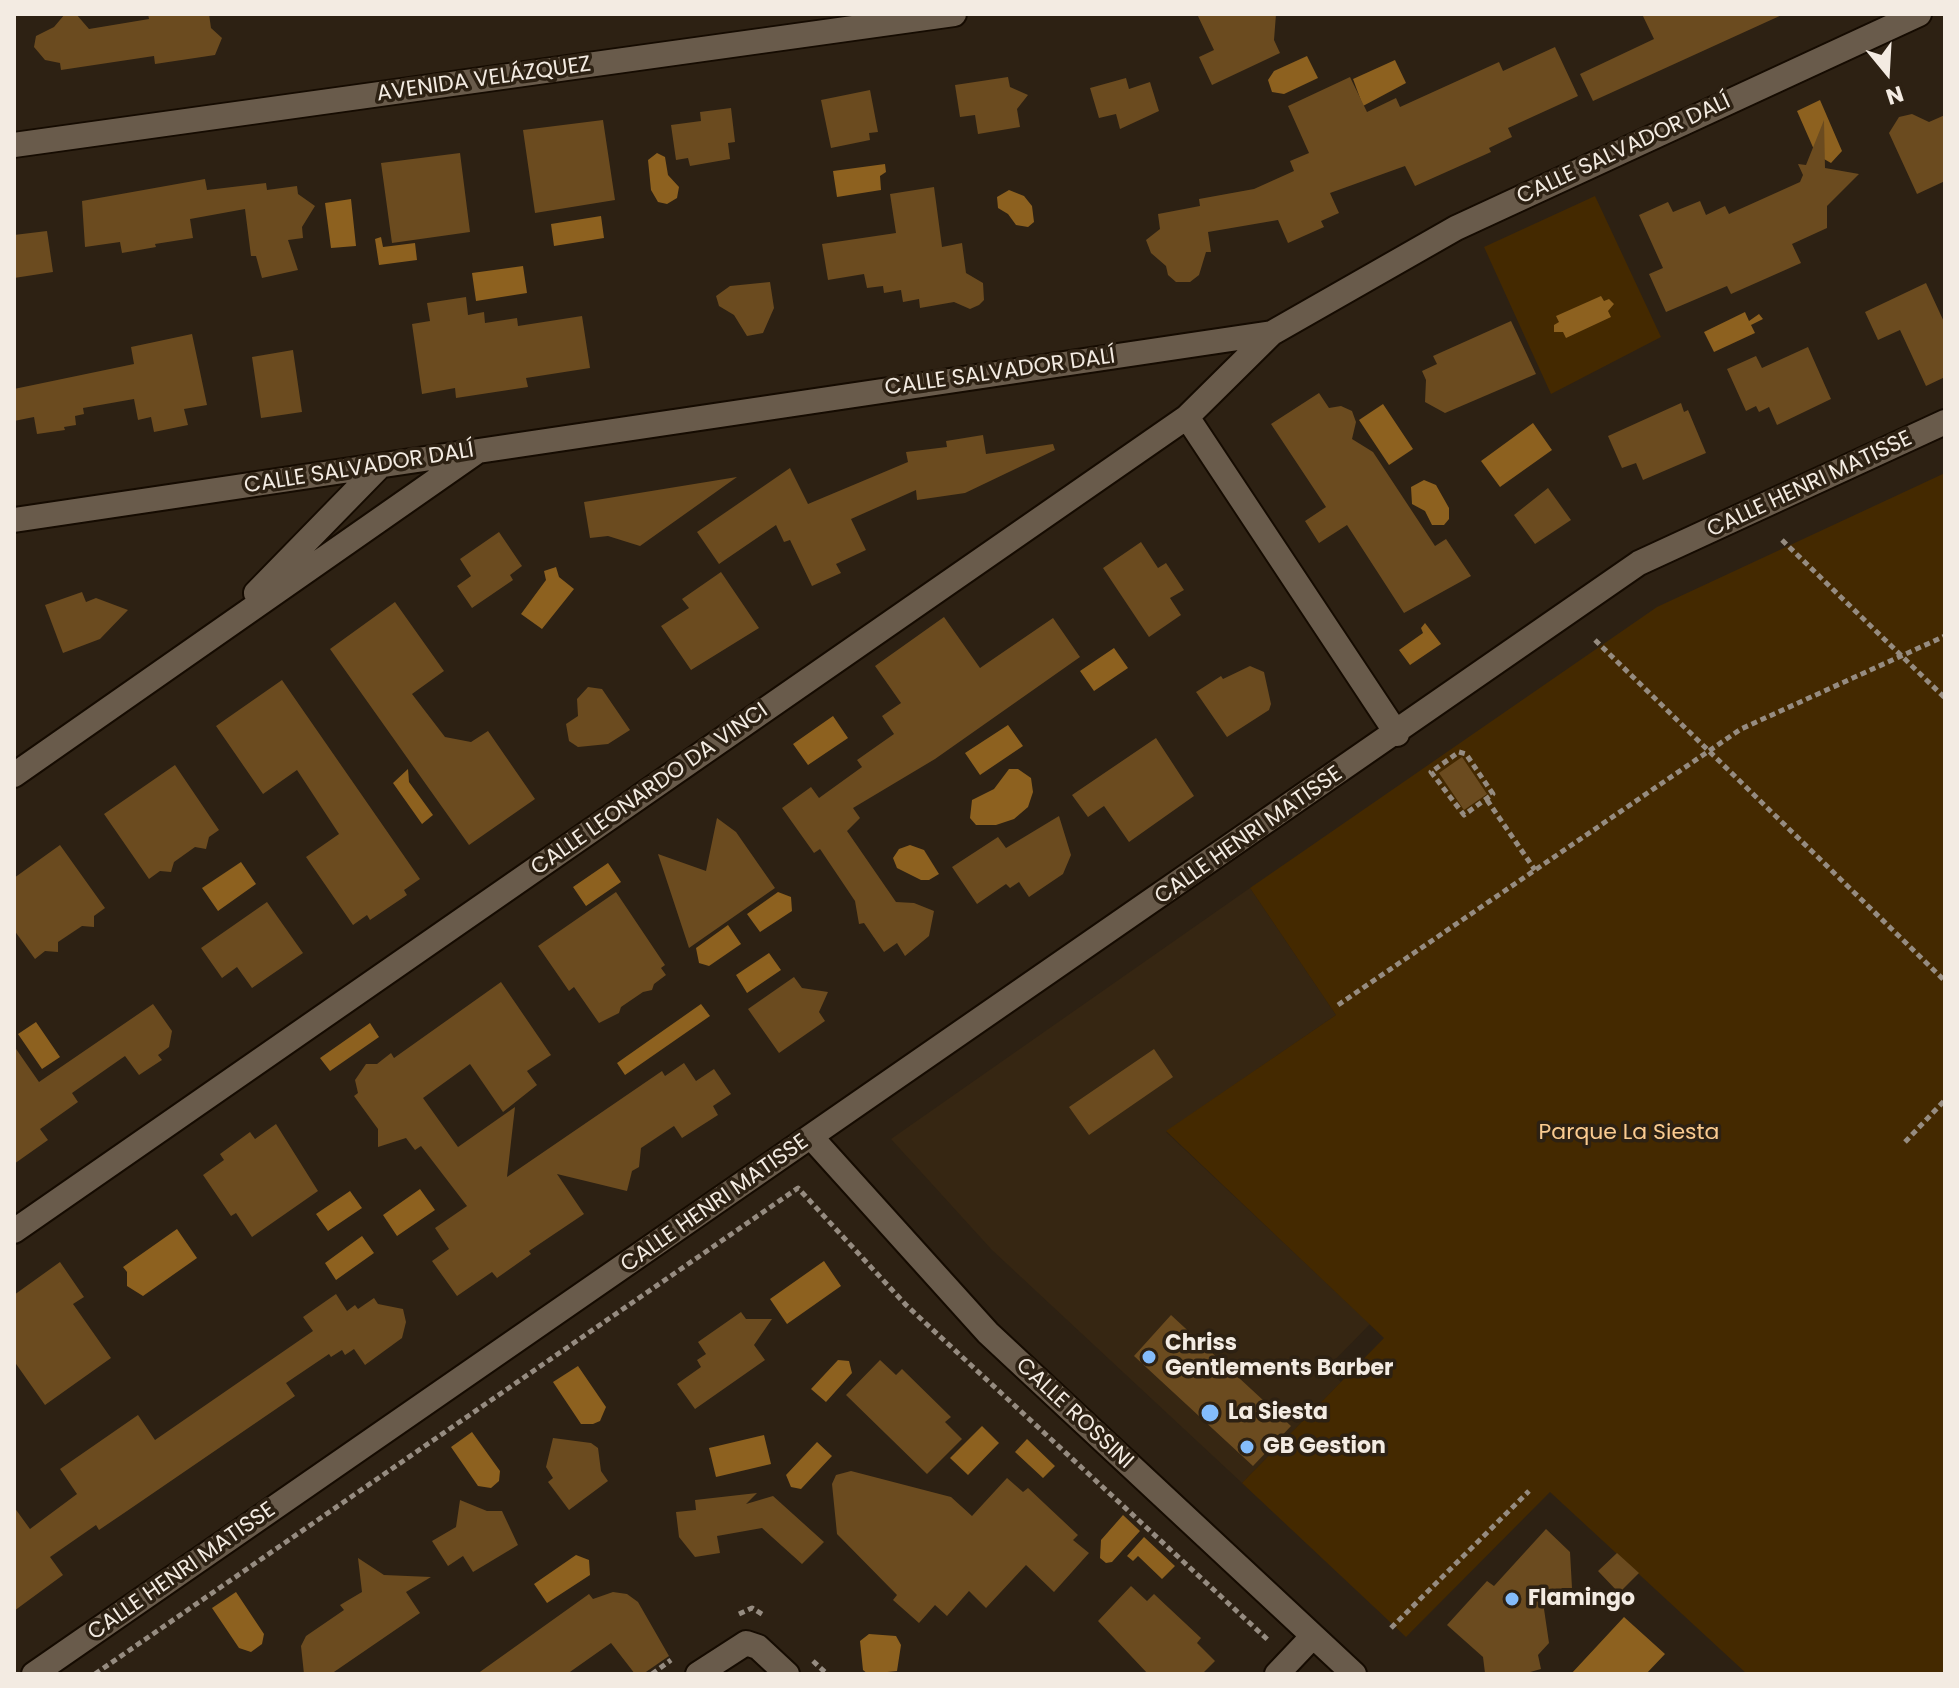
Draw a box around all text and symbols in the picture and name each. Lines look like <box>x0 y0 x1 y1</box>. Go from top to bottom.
north arrow <box>1847 32 1927 112</box>
street label: AVENIDA VELÁZQUEZ <box>375 52 593 108</box>
text: N <box>1882 78 1907 113</box>
street label: CALLE SALVADOR DALÍ <box>1513 89 1735 211</box>
street label: CALLE SALVADOR DALÍ <box>883 344 1117 402</box>
street label: CALLE HENRI MATISSE <box>1703 426 1917 544</box>
street label: CALLE SALVADOR DALÍ <box>242 438 476 500</box>
street label: CALLE LEONARDO DA VINCI <box>527 698 773 882</box>
street label: CALLE HENRI MATISSE <box>1150 761 1348 911</box>
park label: Parque La Siesta <box>1539 1120 1719 1146</box>
street label: CALLE HENRI MATISSE <box>616 1129 814 1279</box>
place label: Chriss Gentlements Barber <box>1165 1331 1393 1382</box>
marker: Chriss Gentlements Barber <box>1140 1348 1158 1366</box>
street label: CALLE ROSSINI <box>1010 1353 1138 1475</box>
place label: La Siesta <box>1228 1400 1328 1426</box>
marker: La Siesta <box>1199 1402 1221 1424</box>
place label: GB Gestion <box>1263 1434 1386 1460</box>
marker: GB Gestion <box>1238 1438 1256 1456</box>
street label: CALLE HENRI MATISSE <box>83 1497 281 1647</box>
place label: Flamingo <box>1528 1586 1635 1612</box>
marker: Flamingo <box>1503 1590 1521 1608</box>

